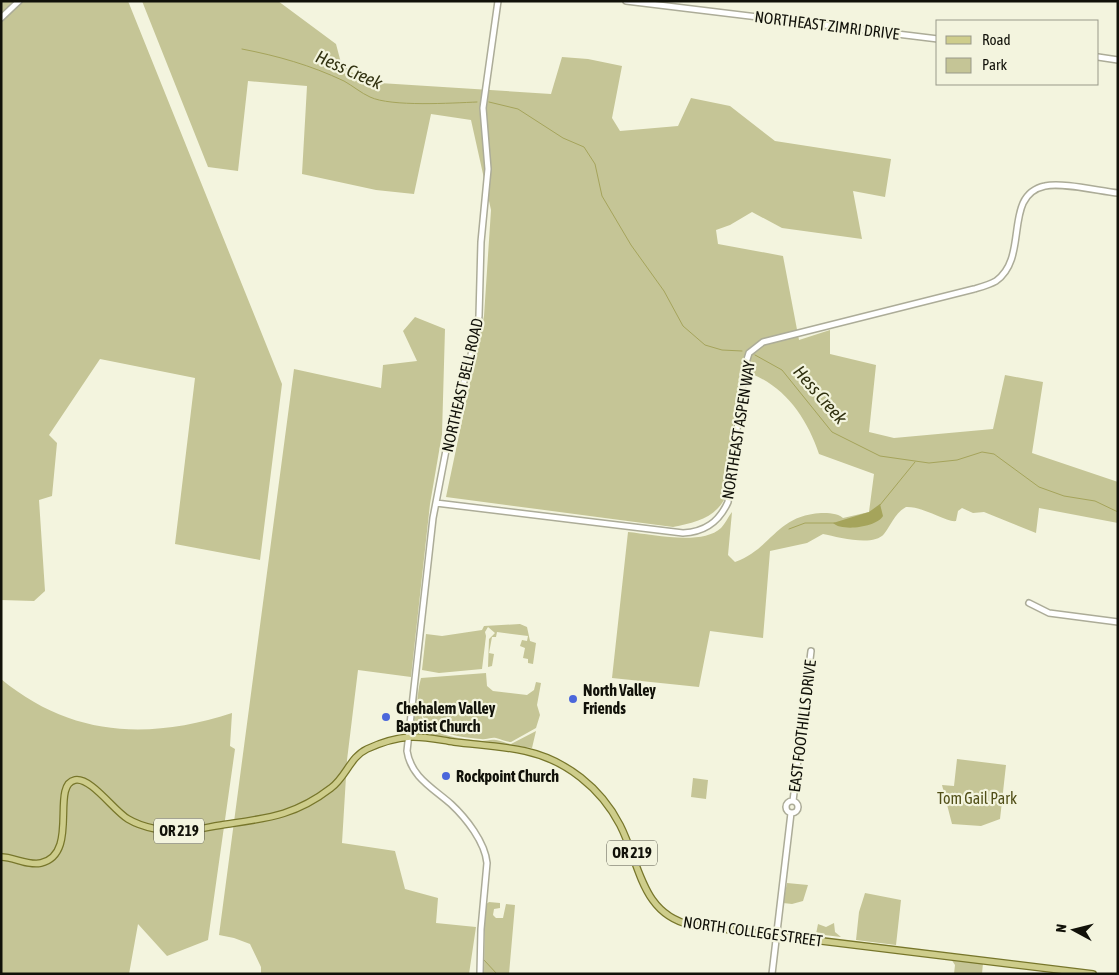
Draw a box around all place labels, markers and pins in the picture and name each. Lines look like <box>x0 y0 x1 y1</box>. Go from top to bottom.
place label: North Valley Friends <box>583 681 656 717</box>
marker: North Valley Friends <box>567 693 579 705</box>
place label: Chehalem Valley Baptist Church <box>396 699 496 735</box>
marker: Chehalem Valley Baptist Church <box>380 711 392 723</box>
place label: Rockpoint Church <box>456 767 559 785</box>
marker: Rockpoint Church <box>440 770 452 782</box>

